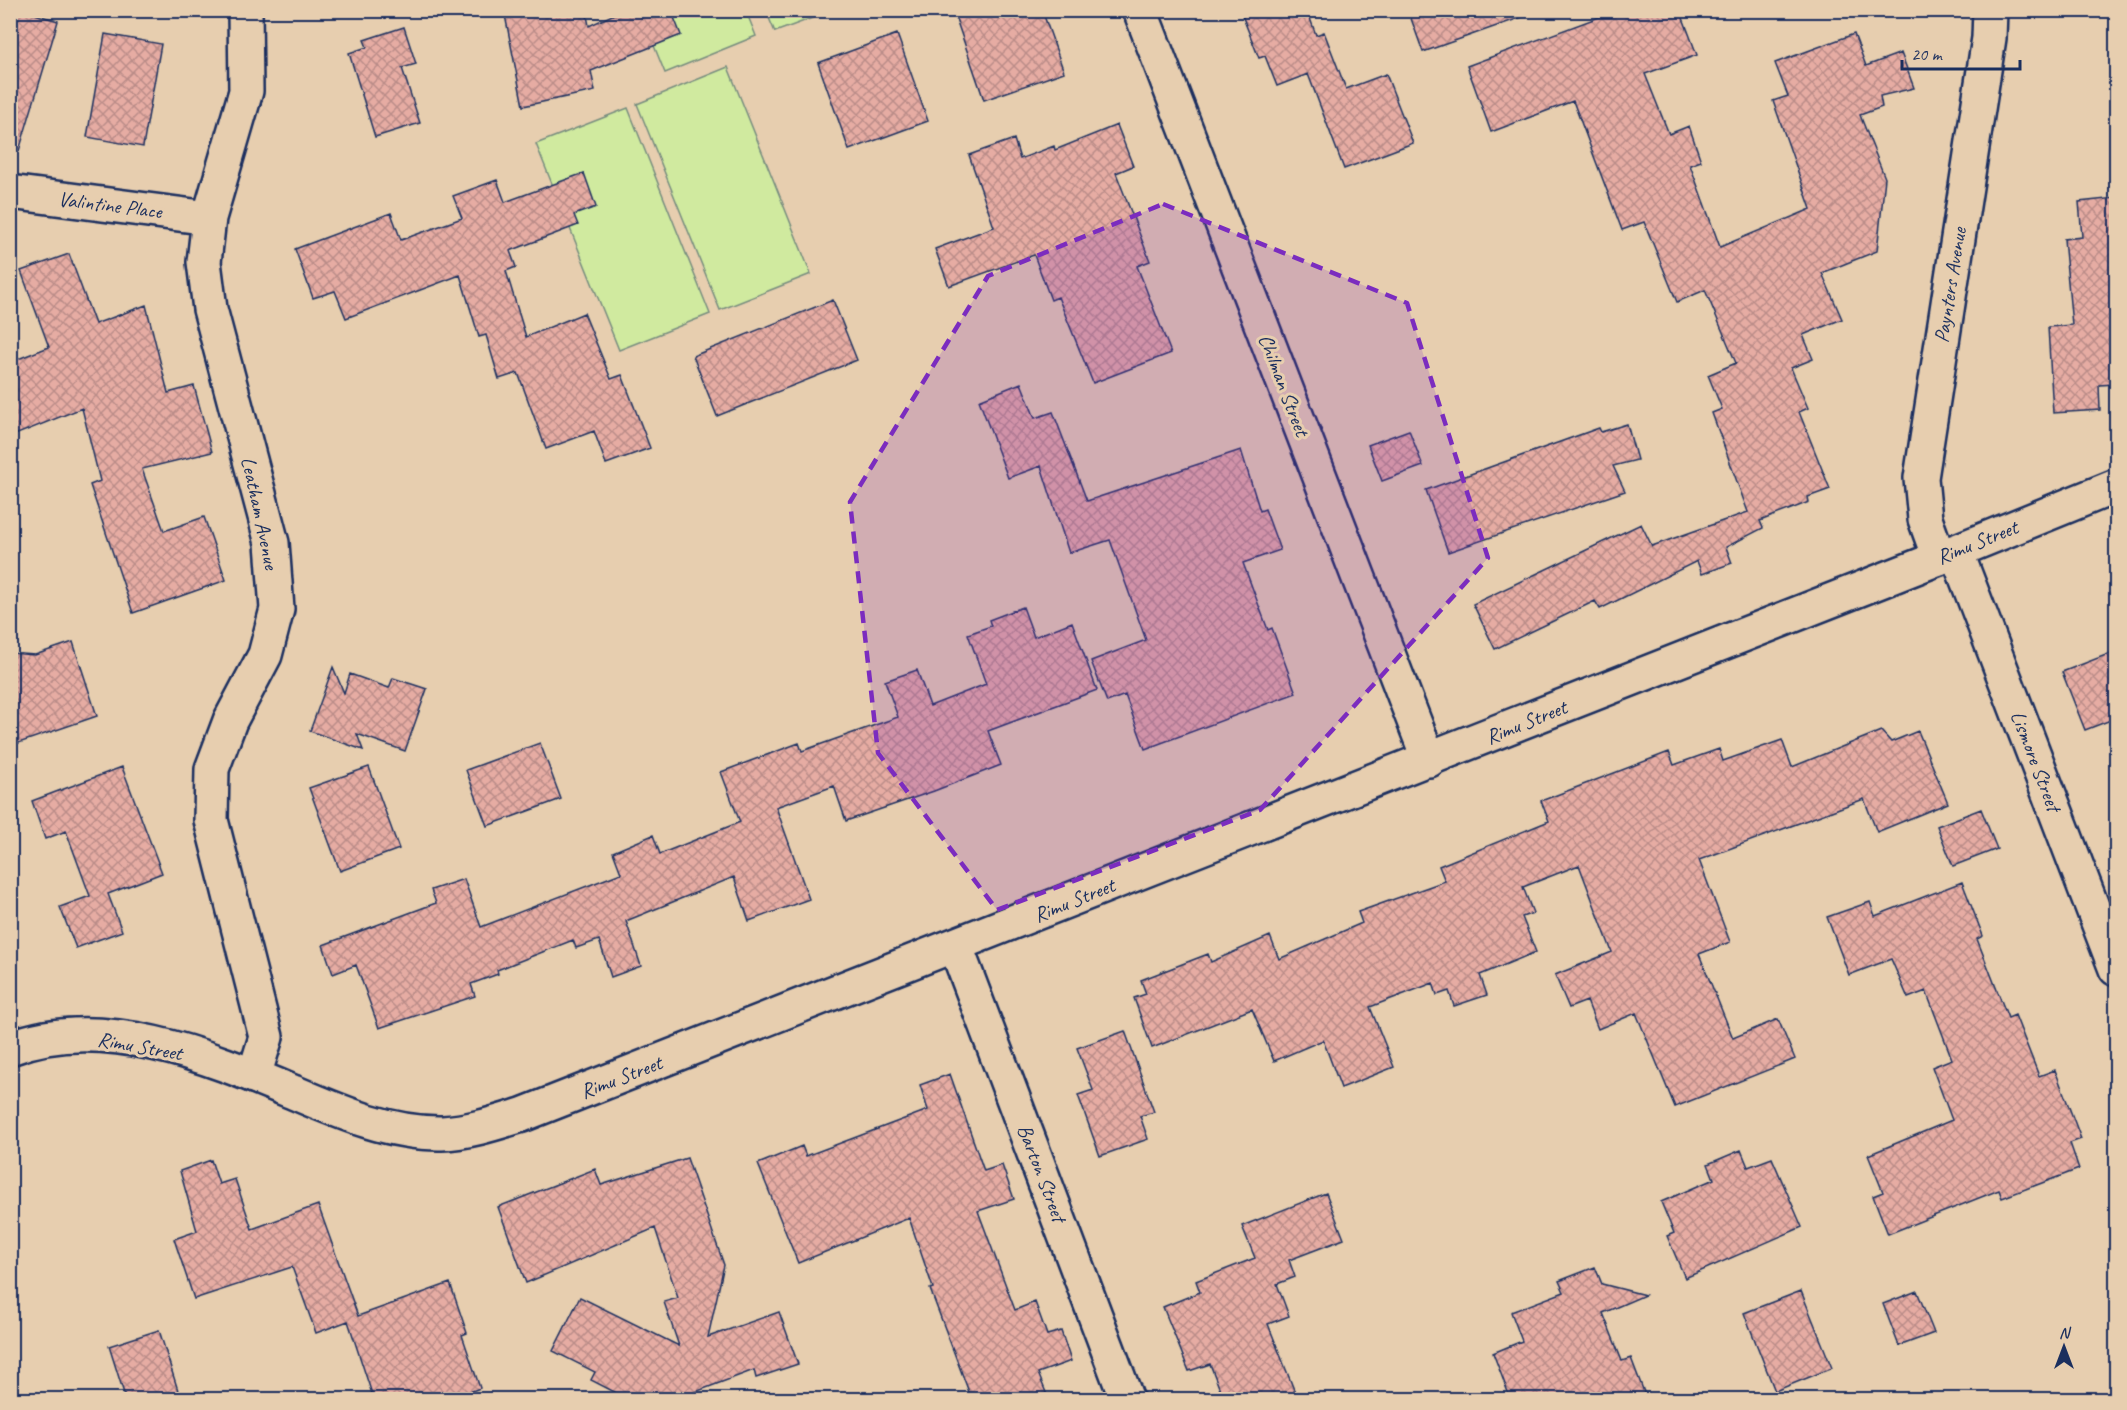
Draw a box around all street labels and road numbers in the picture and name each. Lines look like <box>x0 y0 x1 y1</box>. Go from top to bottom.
street label: Valintine Place <box>57 186 164 224</box>
street label: Paynters Avenue <box>1928 225 1972 344</box>
street label: Chilman Street <box>1253 330 1316 442</box>
street label: Leatham Avenue <box>235 454 285 573</box>
street label: Rimu Street <box>1933 513 2023 570</box>
street label: Rimu Street <box>1482 693 1572 750</box>
street label: Lismore Street <box>2005 707 2068 818</box>
street label: Rimu Street <box>1030 871 1120 928</box>
street label: Rimu Street <box>96 1026 186 1067</box>
street label: Rimu Street <box>577 1049 667 1104</box>
street label: Barton Street <box>1012 1121 1074 1228</box>

